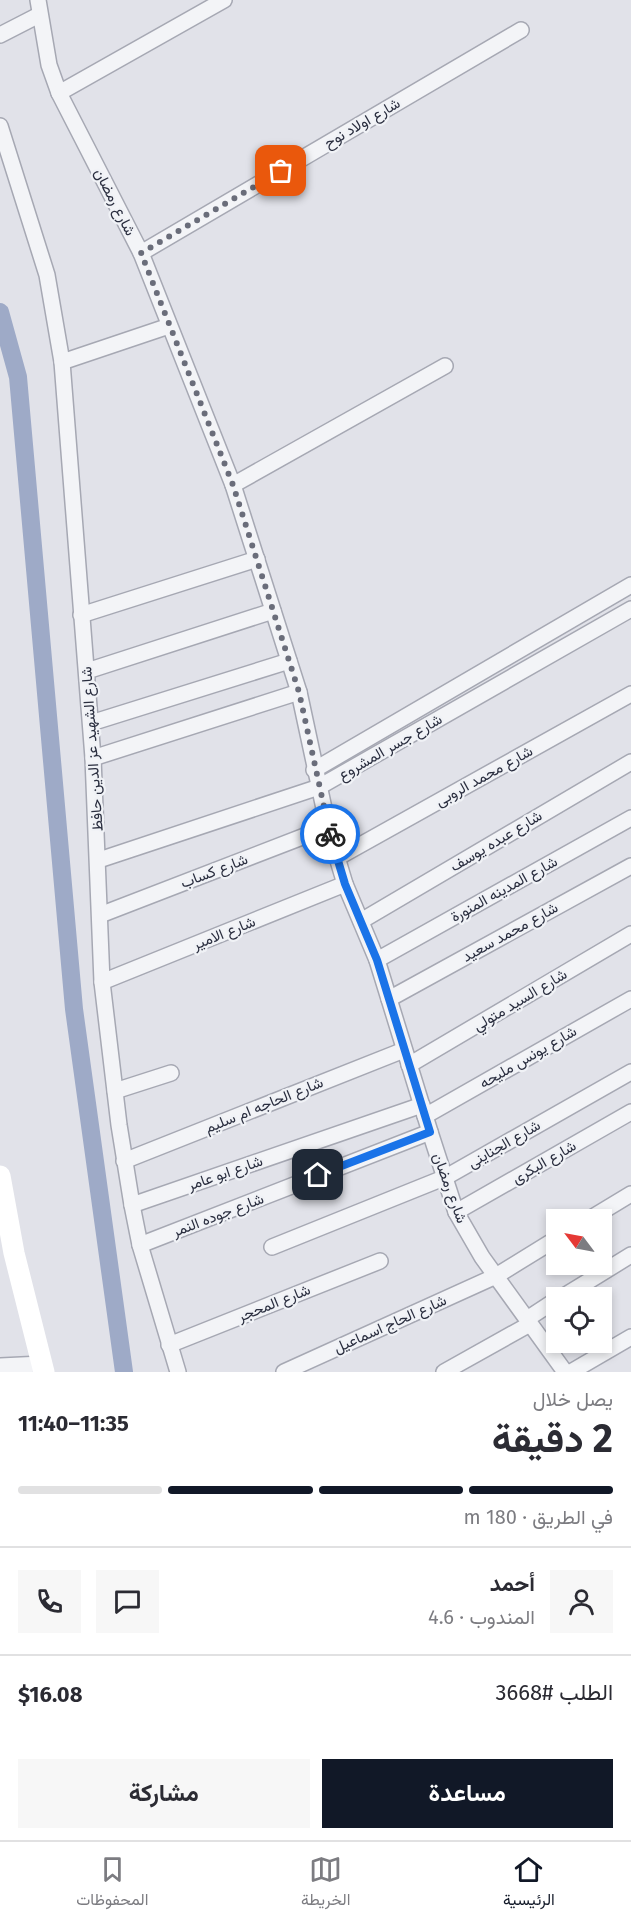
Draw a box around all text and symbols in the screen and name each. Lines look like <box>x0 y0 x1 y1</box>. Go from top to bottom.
street label: شارع اولاد نوح <box>321 94 404 154</box>
pin <box>255 145 306 196</box>
icon: bag <box>264 154 297 187</box>
street label: شارع رمضان <box>89 165 140 240</box>
street label: شارع الشهيد عز الدين حافظ <box>77 666 109 832</box>
street label: شارع جسر المشروع <box>335 710 446 786</box>
street label: شارع محمد الروبى <box>432 742 537 812</box>
courier <box>300 804 360 864</box>
street label: شارع عبده يوسف <box>447 806 546 877</box>
icon: bike <box>314 818 347 851</box>
street label: شارع كساب <box>178 850 251 894</box>
street label: شارع المدينه المنورة <box>448 852 562 927</box>
street label: شارع محمد سعيد <box>459 898 562 967</box>
street label: شارع الامير <box>189 912 259 956</box>
street label: شارع السيد متولي <box>470 965 572 1038</box>
street label: شارع يونس مليحه <box>476 1022 581 1094</box>
street label: شارع الحاجه ام سليم <box>202 1073 327 1139</box>
street label: شارع الجناينى <box>465 1116 545 1174</box>
street label: شارع البكرى <box>509 1136 580 1189</box>
pin <box>292 1149 343 1200</box>
street label: شارع رمضان <box>427 1151 471 1226</box>
street label: شارع ابو عامر <box>184 1152 266 1196</box>
icon: home <box>301 1158 334 1191</box>
street label: شارع جوده النمر <box>169 1189 267 1243</box>
north arrow <box>546 1209 612 1275</box>
map controls <box>546 1209 612 1353</box>
street label: شارع المحجر <box>234 1280 314 1328</box>
button: locate <box>546 1287 612 1353</box>
street label: شارع الحاج اسماعيل <box>331 1291 450 1359</box>
text: يصل خلال <box>533 1387 613 1411</box>
text: 11:35–11:40 <box>18 1410 129 1437</box>
text: 2 دقيقة <box>492 1416 613 1462</box>
text: في الطريق · 180 m <box>464 1505 613 1529</box>
button: phone <box>18 1570 81 1633</box>
button: chat <box>96 1570 159 1633</box>
text: أحمد <box>490 1570 535 1597</box>
button: person <box>550 1570 613 1633</box>
text: المندوب · 4.6 <box>428 1605 535 1629</box>
text: الطلب #3668 <box>495 1679 613 1706</box>
text: $16.08 <box>18 1681 83 1708</box>
button: مشاركة <box>18 1759 310 1828</box>
button: مساعدة <box>322 1759 613 1828</box>
tab: المحفوظات <box>76 1853 148 1914</box>
tab: الخريطة <box>301 1853 350 1914</box>
tab: الرئيسية <box>503 1853 555 1914</box>

